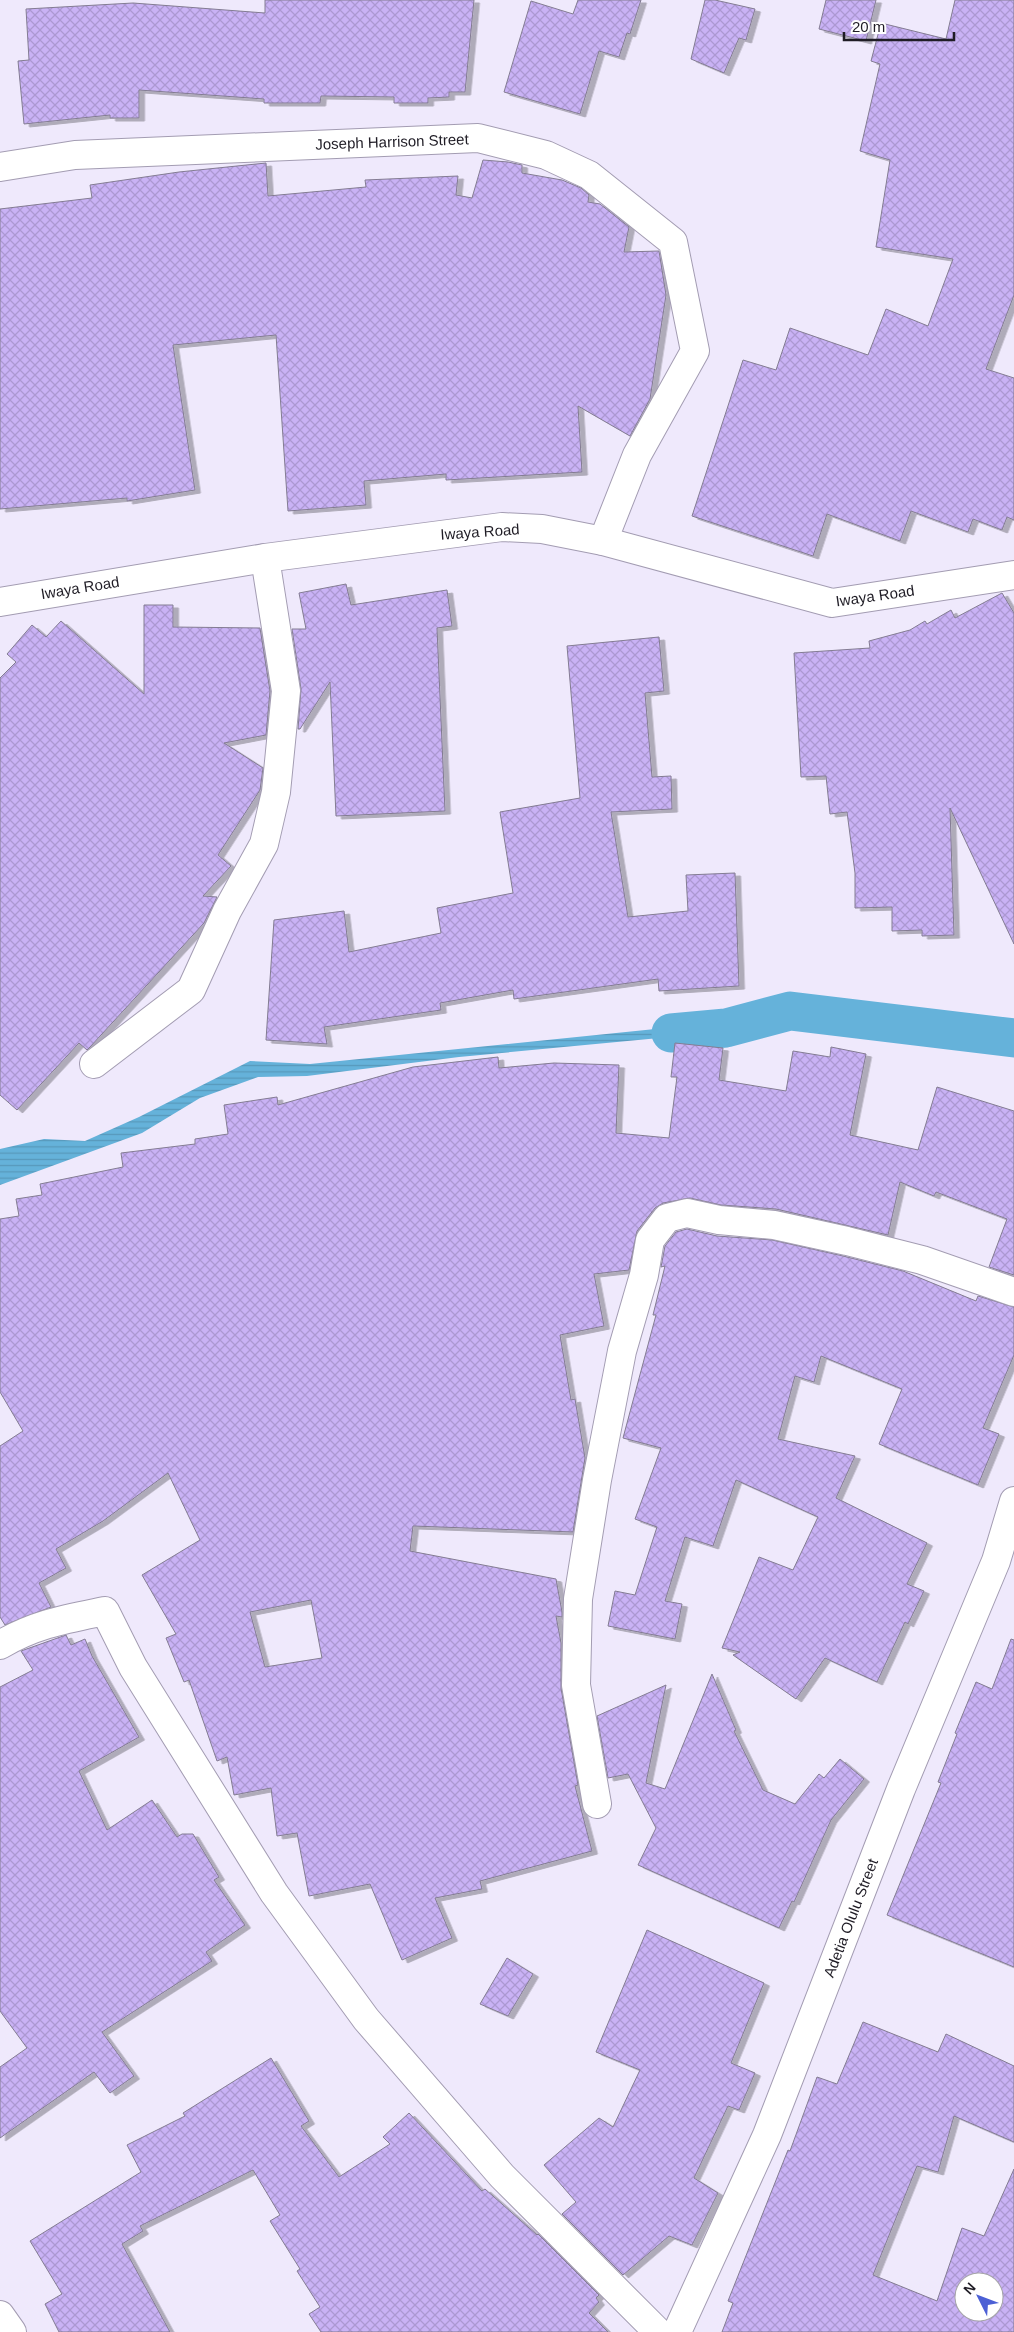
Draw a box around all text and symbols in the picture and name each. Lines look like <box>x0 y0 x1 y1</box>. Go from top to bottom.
scale bar <box>844 10 954 42</box>
text: 20 m <box>852 18 885 35</box>
street label: Joseph Harrison Street <box>315 130 470 153</box>
street label: Iwaya Road <box>440 520 520 543</box>
street label: Iwaya Road <box>39 573 120 602</box>
street label: Iwaya Road <box>835 582 915 609</box>
street label: Adetia Olulu Street <box>820 1855 881 1980</box>
north arrow <box>954 2272 1004 2322</box>
text: N <box>960 2279 979 2297</box>

